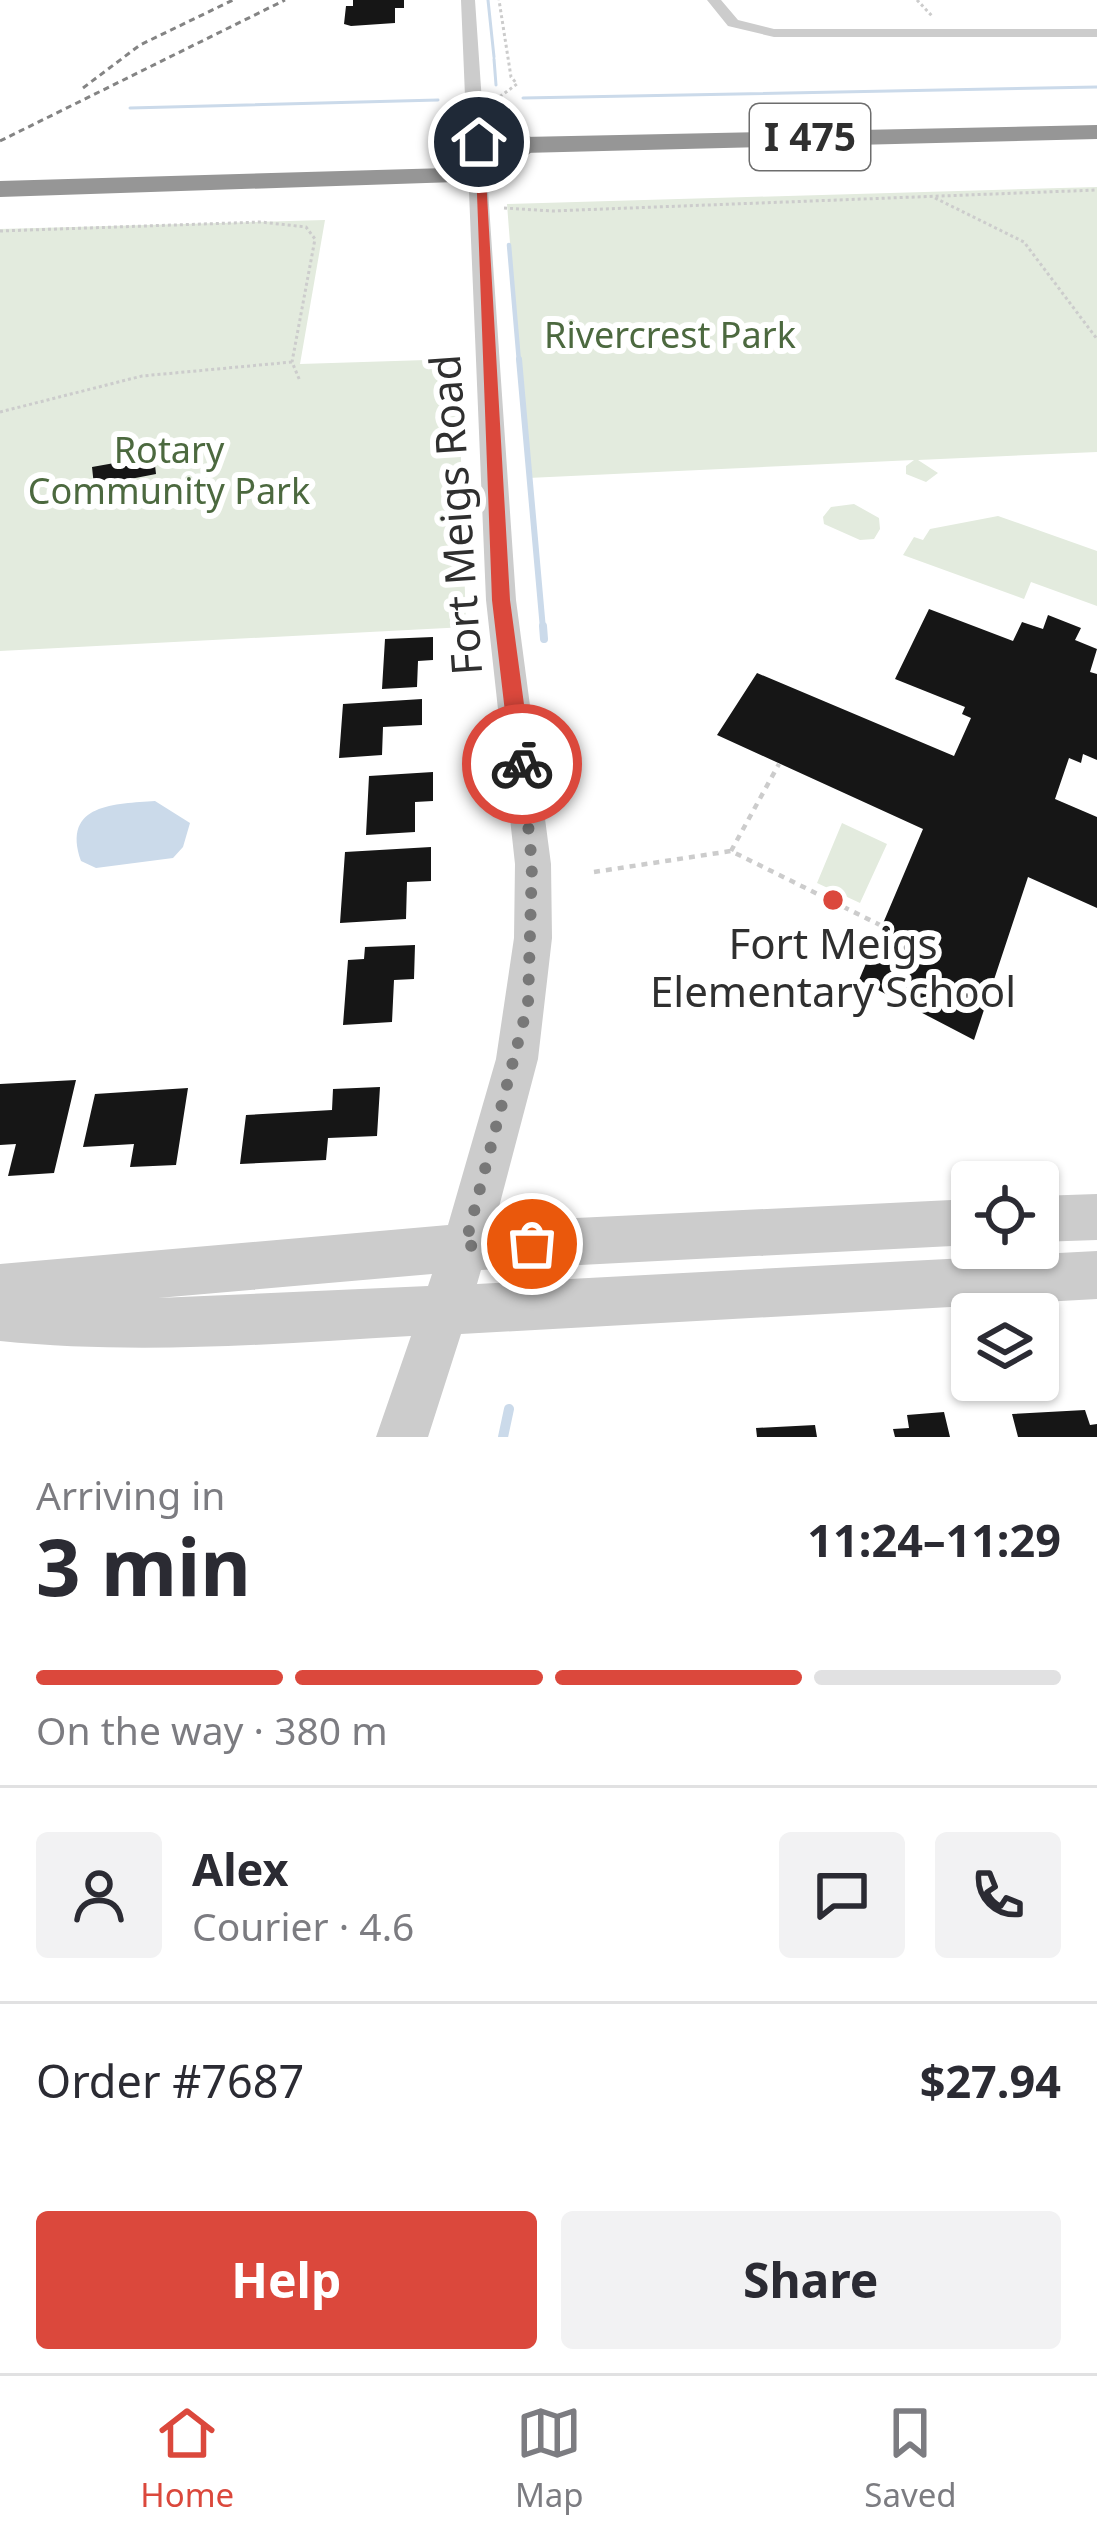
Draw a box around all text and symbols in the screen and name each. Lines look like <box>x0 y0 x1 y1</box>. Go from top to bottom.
pin <box>428 91 530 193</box>
road number: I 475 <box>750 104 870 170</box>
icon: home <box>446 109 512 175</box>
park label: Rivercrest Park <box>544 310 796 359</box>
street label: Fort Meigs Road <box>415 353 494 677</box>
park label: Rotary Community Park <box>28 425 310 515</box>
courier <box>462 704 582 824</box>
icon: bike <box>489 731 555 797</box>
marker: Fort Meigs Elementary School <box>820 887 846 913</box>
place label: Fort Meigs Elementary School <box>650 914 1016 1019</box>
map controls <box>951 1161 1059 1401</box>
button: locate <box>951 1161 1059 1269</box>
pin <box>481 1193 583 1295</box>
icon: bag <box>499 1211 565 1277</box>
button: layers <box>951 1293 1059 1401</box>
text: Arriving in <box>36 1468 225 1521</box>
text: 11:24–11:29 <box>807 1509 1061 1570</box>
text: 3 min <box>36 1513 251 1619</box>
text: On the way · 380 m <box>36 1703 388 1756</box>
button: person <box>36 1832 162 1958</box>
button: chat <box>779 1832 905 1958</box>
button: phone <box>935 1832 1061 1958</box>
text: Alex <box>192 1838 289 1899</box>
text: Courier · 4.6 <box>192 1899 414 1952</box>
text: Order #7687 <box>36 2050 304 2111</box>
text: $27.94 <box>920 2050 1061 2111</box>
button: Help <box>36 2211 537 2349</box>
button: Share <box>561 2211 1061 2349</box>
tab: Home <box>140 2400 234 2517</box>
tab: Map <box>515 2400 584 2517</box>
tab: Saved <box>864 2400 957 2517</box>

